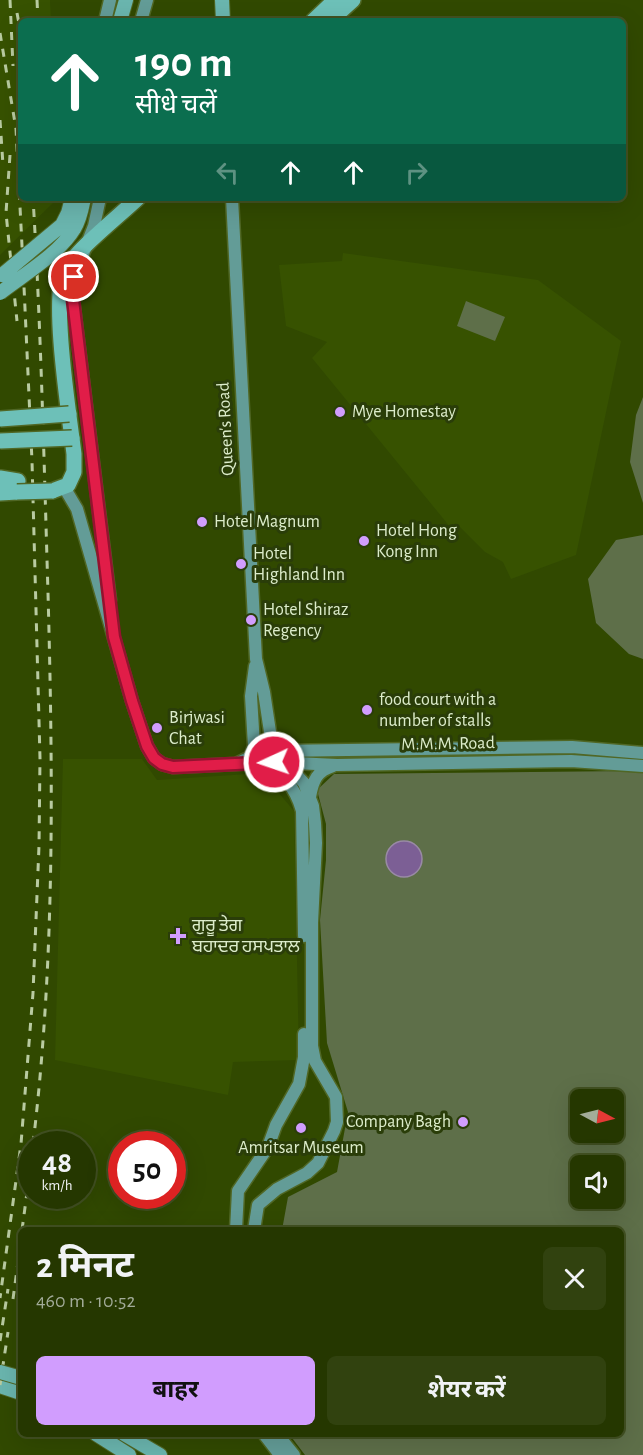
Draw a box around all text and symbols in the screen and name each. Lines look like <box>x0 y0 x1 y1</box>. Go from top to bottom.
icon: ahead <box>36 42 114 120</box>
text: 190 m <box>135 42 233 84</box>
text: सीधे चलें <box>135 91 217 118</box>
icon: left <box>211 156 244 189</box>
icon: ahead <box>274 156 307 189</box>
icon: ahead <box>337 156 370 189</box>
icon: right <box>400 156 433 189</box>
pin <box>48 251 99 302</box>
icon: arrive <box>57 260 90 293</box>
street label: Queen's Road <box>215 382 237 476</box>
place label: Mye Homestay <box>352 403 456 421</box>
marker: Mye Homestay <box>333 405 347 419</box>
place label: Hotel Magnum <box>214 513 320 531</box>
marker: Hotel Magnum <box>195 515 209 529</box>
place label: Hotel Hong Kong Inn <box>376 522 457 561</box>
marker: Hotel Hong Kong Inn <box>357 534 371 548</box>
place label: Hotel Highland Inn <box>253 545 345 584</box>
marker: Hotel Highland Inn <box>234 557 248 571</box>
place label: Hotel Shiraz Regency <box>263 601 348 640</box>
marker: Hotel Shiraz Regency <box>244 613 258 627</box>
place label: food court with a number of stalls <box>379 691 496 730</box>
marker: food court with a number of stalls <box>360 703 374 717</box>
place label: Birjwasi Chat <box>169 709 225 748</box>
marker: Birjwasi Chat <box>150 721 164 735</box>
position arrow <box>242 730 306 794</box>
street label: M.M.M. Road <box>401 734 495 754</box>
place label: ਗੁਰੂ ਤੇਗ ਬਹਾਦਰ ਹਸਪਤਾਲ <box>191 914 301 956</box>
marker: ਗੁਰੂ ਤੇਗ ਬਹਾਦਰ ਹਸਪਤਾਲ <box>169 927 187 945</box>
north arrow <box>570 1089 624 1143</box>
map controls <box>570 1089 624 1209</box>
place label: Company Bagh <box>346 1113 451 1131</box>
marker: Company Bagh <box>456 1115 470 1129</box>
marker: Amritsar Museum <box>294 1121 308 1135</box>
speed limit sign: 50 <box>108 1131 186 1209</box>
place label: Amritsar Museum <box>238 1139 364 1157</box>
text: 48 <box>42 1148 72 1178</box>
button: sound <box>570 1155 624 1209</box>
text: km/h <box>42 1178 72 1193</box>
button: close <box>543 1247 606 1310</box>
text: 2 मिनट <box>36 1248 134 1284</box>
text: 460 m · 10:52 <box>36 1291 136 1311</box>
button: बाहर <box>36 1356 315 1425</box>
button: शेयर करें <box>327 1356 606 1425</box>

